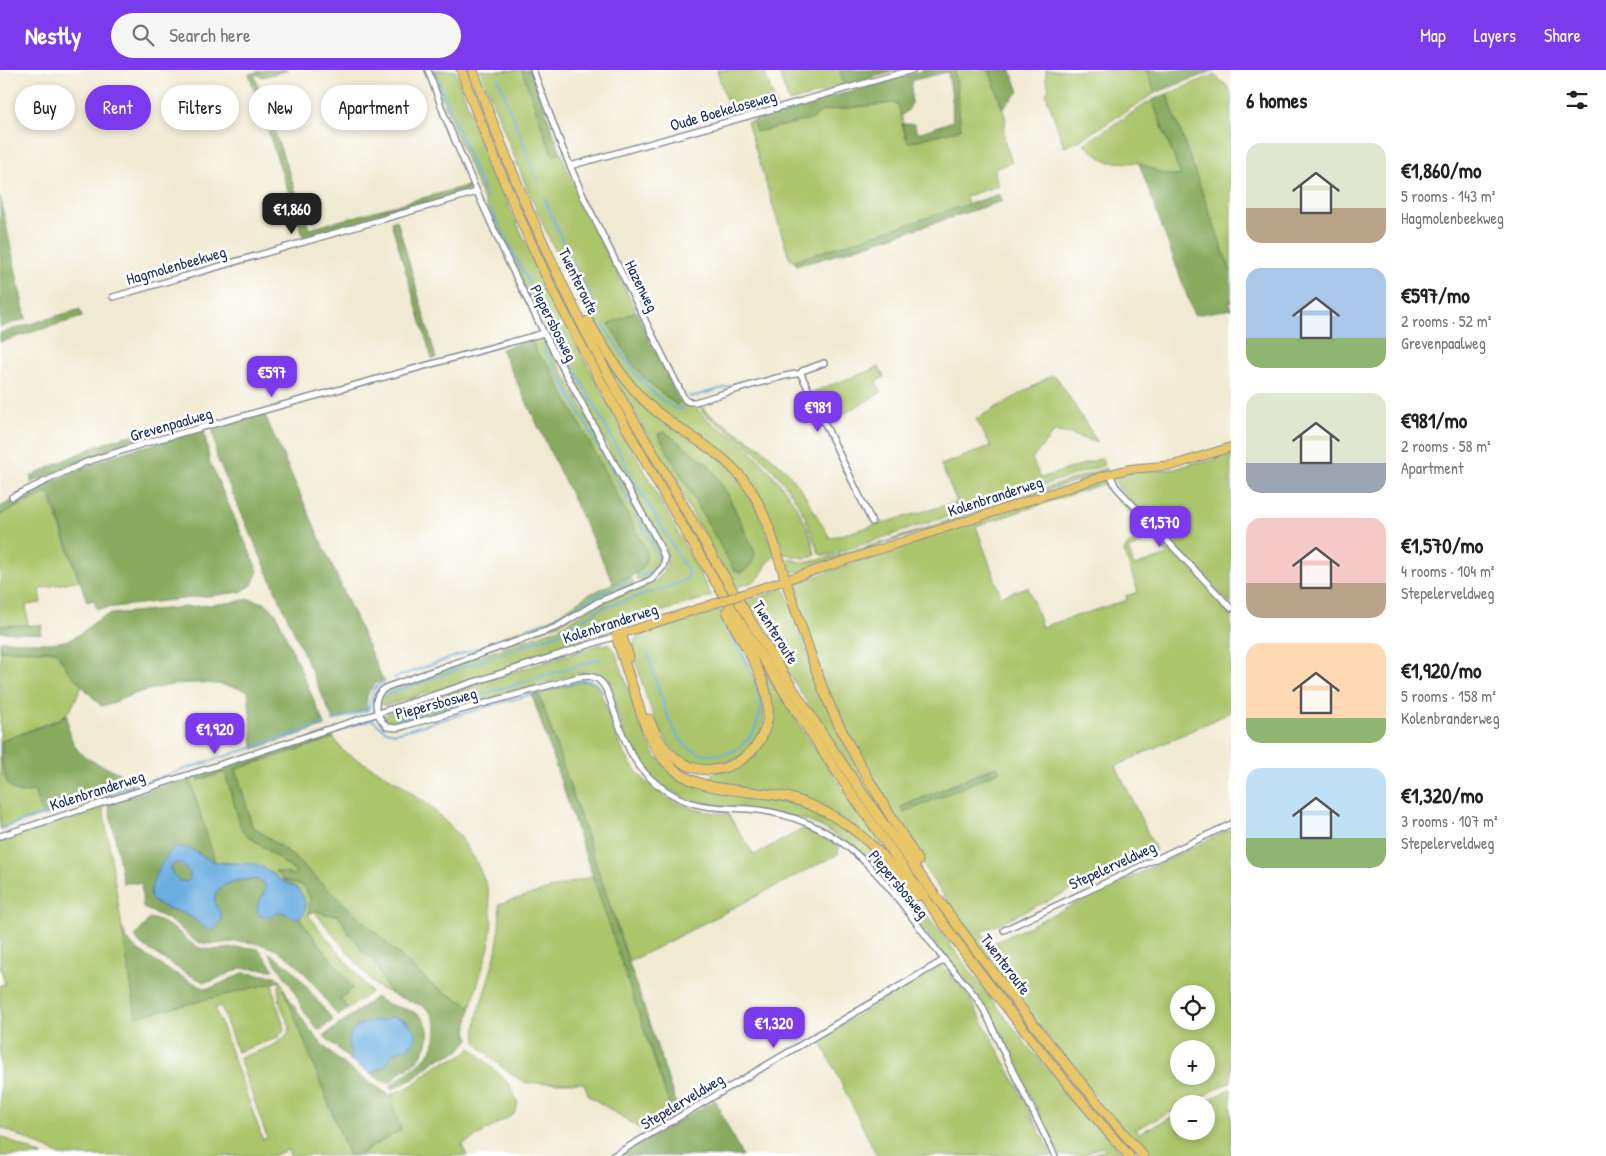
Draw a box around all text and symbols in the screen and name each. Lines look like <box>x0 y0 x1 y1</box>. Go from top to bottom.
search box <box>111 13 461 58</box>
text: Nestly <box>25 19 81 51</box>
icon: search <box>129 21 157 49</box>
text: Search here <box>169 22 251 48</box>
text: Map <box>1420 23 1446 48</box>
text: Layers <box>1474 23 1516 48</box>
text: Share <box>1544 23 1581 48</box>
street label: Oude Boekeloseweg <box>667 84 779 136</box>
chip: Buy <box>15 85 75 130</box>
chip: Rent <box>85 85 151 130</box>
chip: Filters <box>161 85 239 130</box>
chip: New <box>249 85 311 130</box>
chip: Apartment <box>321 85 427 130</box>
text: 6 homes <box>1246 86 1307 115</box>
icon: filters <box>1563 86 1591 114</box>
text: €1,860/mo <box>1401 156 1481 185</box>
icon: home <box>1286 163 1346 223</box>
text: 5 rooms · 143 m² <box>1401 185 1495 207</box>
pin: €1,860 <box>251 192 333 235</box>
text: €1,860 <box>273 198 311 220</box>
text: Hagmolenbeekweg <box>1401 207 1504 229</box>
street label: Hagmolenbeekweg <box>123 240 229 290</box>
street label: Twenteroute <box>553 244 605 318</box>
street label: Hazenweg <box>620 256 664 316</box>
street label: Piepersbosweg <box>525 281 583 365</box>
text: €597/mo <box>1401 281 1470 310</box>
icon: home <box>1286 288 1346 348</box>
text: 2 rooms · 52 m² <box>1401 310 1491 332</box>
text: Grevenpaalweg <box>1401 332 1486 354</box>
pin: €597 <box>242 356 302 398</box>
text: €597 <box>258 361 286 383</box>
pin: €981 <box>788 390 848 433</box>
text: €981 <box>805 396 831 418</box>
street label: Grevenpaalweg <box>127 402 215 446</box>
text: €981/mo <box>1401 406 1467 435</box>
icon: home <box>1286 413 1346 473</box>
text: 2 rooms · 58 m² <box>1401 435 1491 457</box>
text: Apartment <box>1401 457 1464 479</box>
street label: Kolenbranderweg <box>945 470 1045 522</box>
pin: €1,570 <box>1119 506 1201 548</box>
text: €1,570 <box>1141 511 1179 533</box>
text: €1,570/mo <box>1401 531 1483 560</box>
icon: home <box>1286 538 1346 598</box>
text: 4 rooms · 104 m² <box>1401 560 1495 582</box>
text: Stepelerveldweg <box>1401 582 1494 604</box>
street label: Twenteroute <box>748 596 805 669</box>
street label: Kolenbranderweg <box>560 597 660 649</box>
text: €1,920/mo <box>1401 656 1482 685</box>
icon: home <box>1286 663 1346 723</box>
street label: Piepersbosweg <box>393 682 479 724</box>
text: 5 rooms · 158 m² <box>1401 685 1496 707</box>
text: Kolenbranderweg <box>1401 707 1500 729</box>
pin: €1,920 <box>174 712 256 755</box>
text: €1,920 <box>196 718 234 740</box>
street label: Kolenbranderweg <box>47 764 147 816</box>
text: €1,320/mo <box>1401 781 1483 810</box>
icon: home <box>1286 788 1346 848</box>
text: 3 rooms · 107 m² <box>1401 810 1498 832</box>
text: Stepelerveldweg <box>1401 832 1494 854</box>
street label: Stepelerveldweg <box>1065 835 1159 895</box>
street label: Piepersbosweg <box>864 845 934 923</box>
street label: Twenteroute <box>976 929 1037 1000</box>
map controls <box>1170 985 1215 1140</box>
button: locate <box>1170 985 1215 1030</box>
pin: €1,320 <box>733 1006 815 1049</box>
text: €1,320 <box>755 1012 793 1034</box>
button: + <box>1170 1040 1215 1085</box>
street label: Stepelerveldweg <box>636 1068 728 1134</box>
button: − <box>1170 1095 1215 1140</box>

